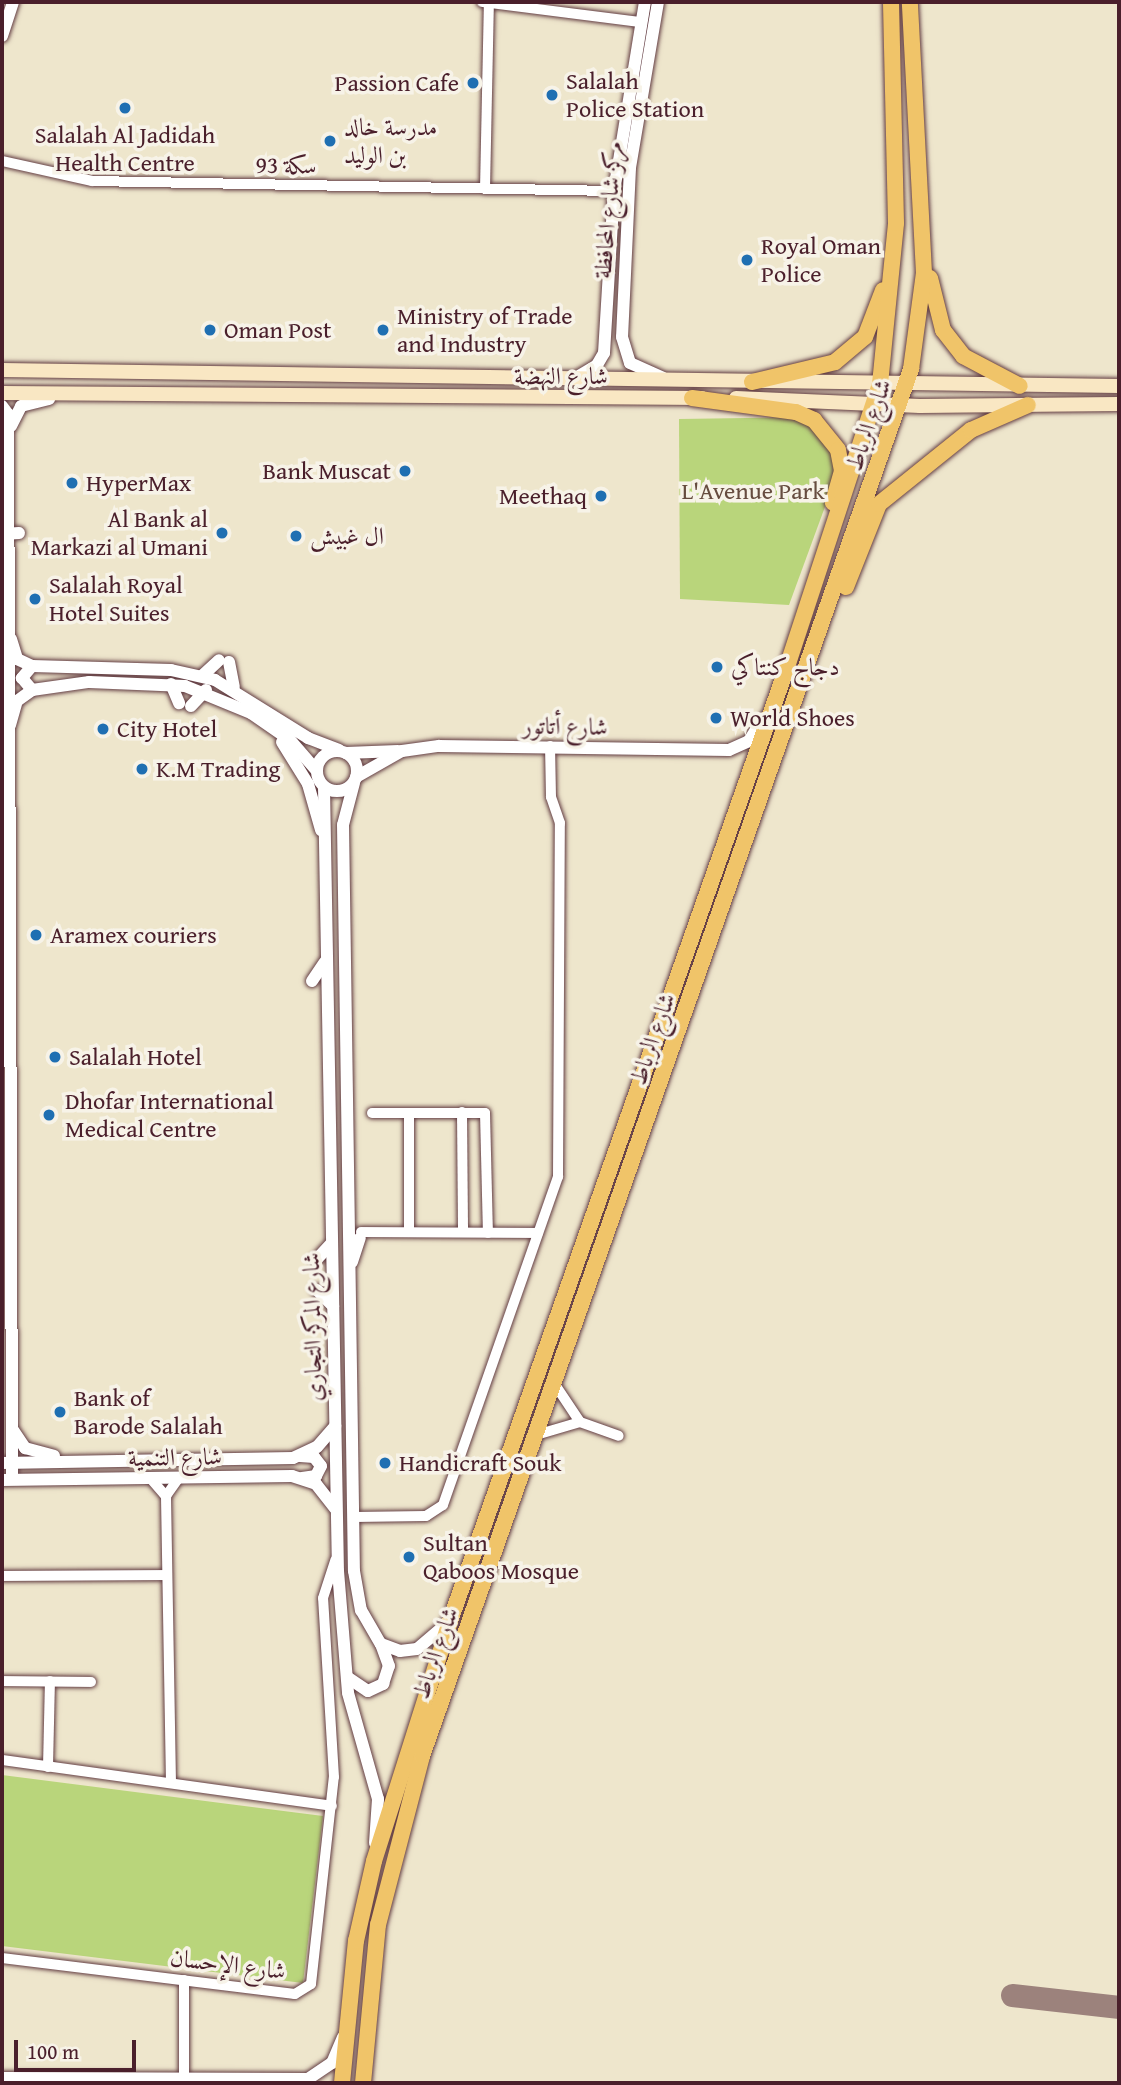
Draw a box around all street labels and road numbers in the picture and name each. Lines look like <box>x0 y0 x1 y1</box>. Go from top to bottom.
street label: مركز شارع المحافظة <box>588 140 628 280</box>
street label: سكة 93 <box>255 150 317 180</box>
street label: شارع النهضة <box>514 362 608 390</box>
street label: شارع الرباط <box>839 375 897 475</box>
street label: شارع أتاتور <box>522 711 608 741</box>
street label: شارع الرباط <box>623 989 681 1089</box>
street label: شارع المركز التجاري <box>296 1252 328 1402</box>
street label: شارع التنمية <box>128 1442 222 1472</box>
street label: شارع الرباط <box>406 1603 464 1703</box>
street label: شارع الإحسان <box>169 1943 287 1985</box>

